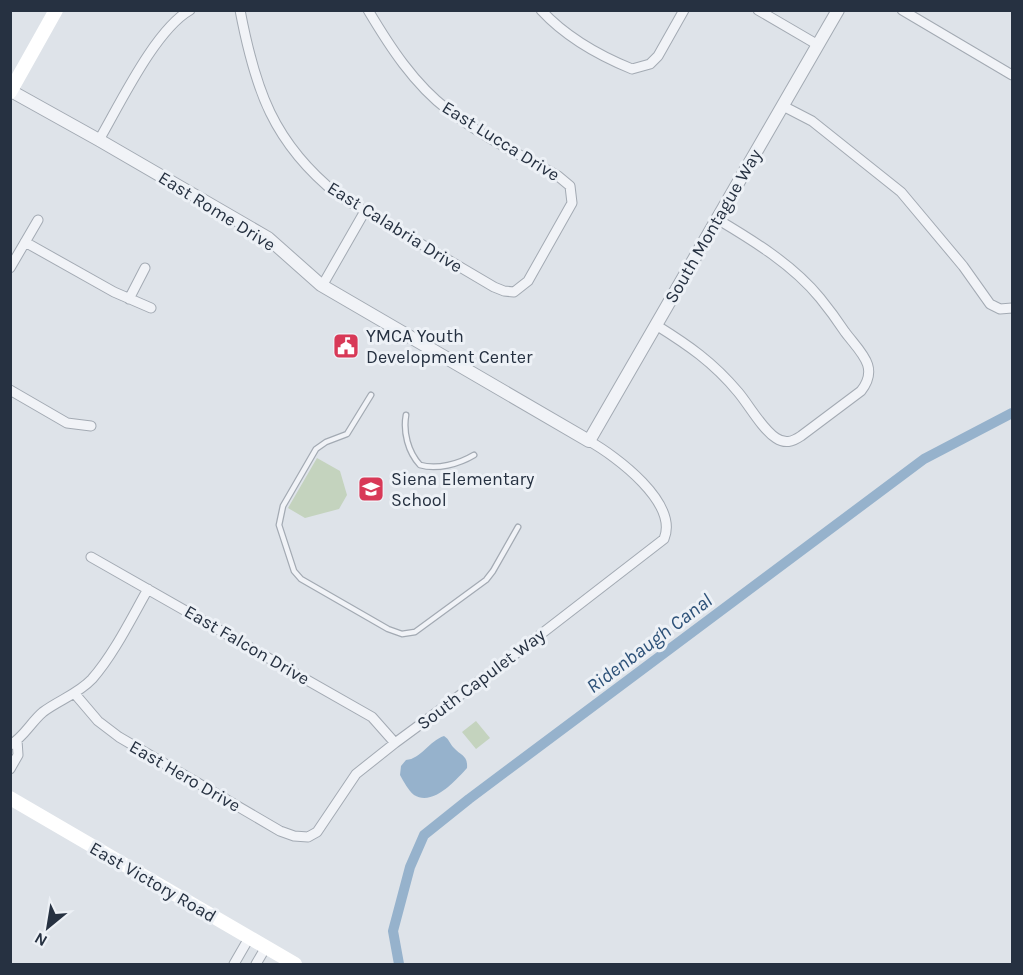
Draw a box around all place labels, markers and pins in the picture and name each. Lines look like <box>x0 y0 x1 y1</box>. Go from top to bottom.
place label: YMCA Youth Development Center <box>366 325 533 368</box>
public building icon: YMCA Youth Development Center <box>331 331 361 361</box>
place label: Siena Elementary School <box>391 468 535 511</box>
school or university icon: Siena Elementary School <box>356 474 386 504</box>

